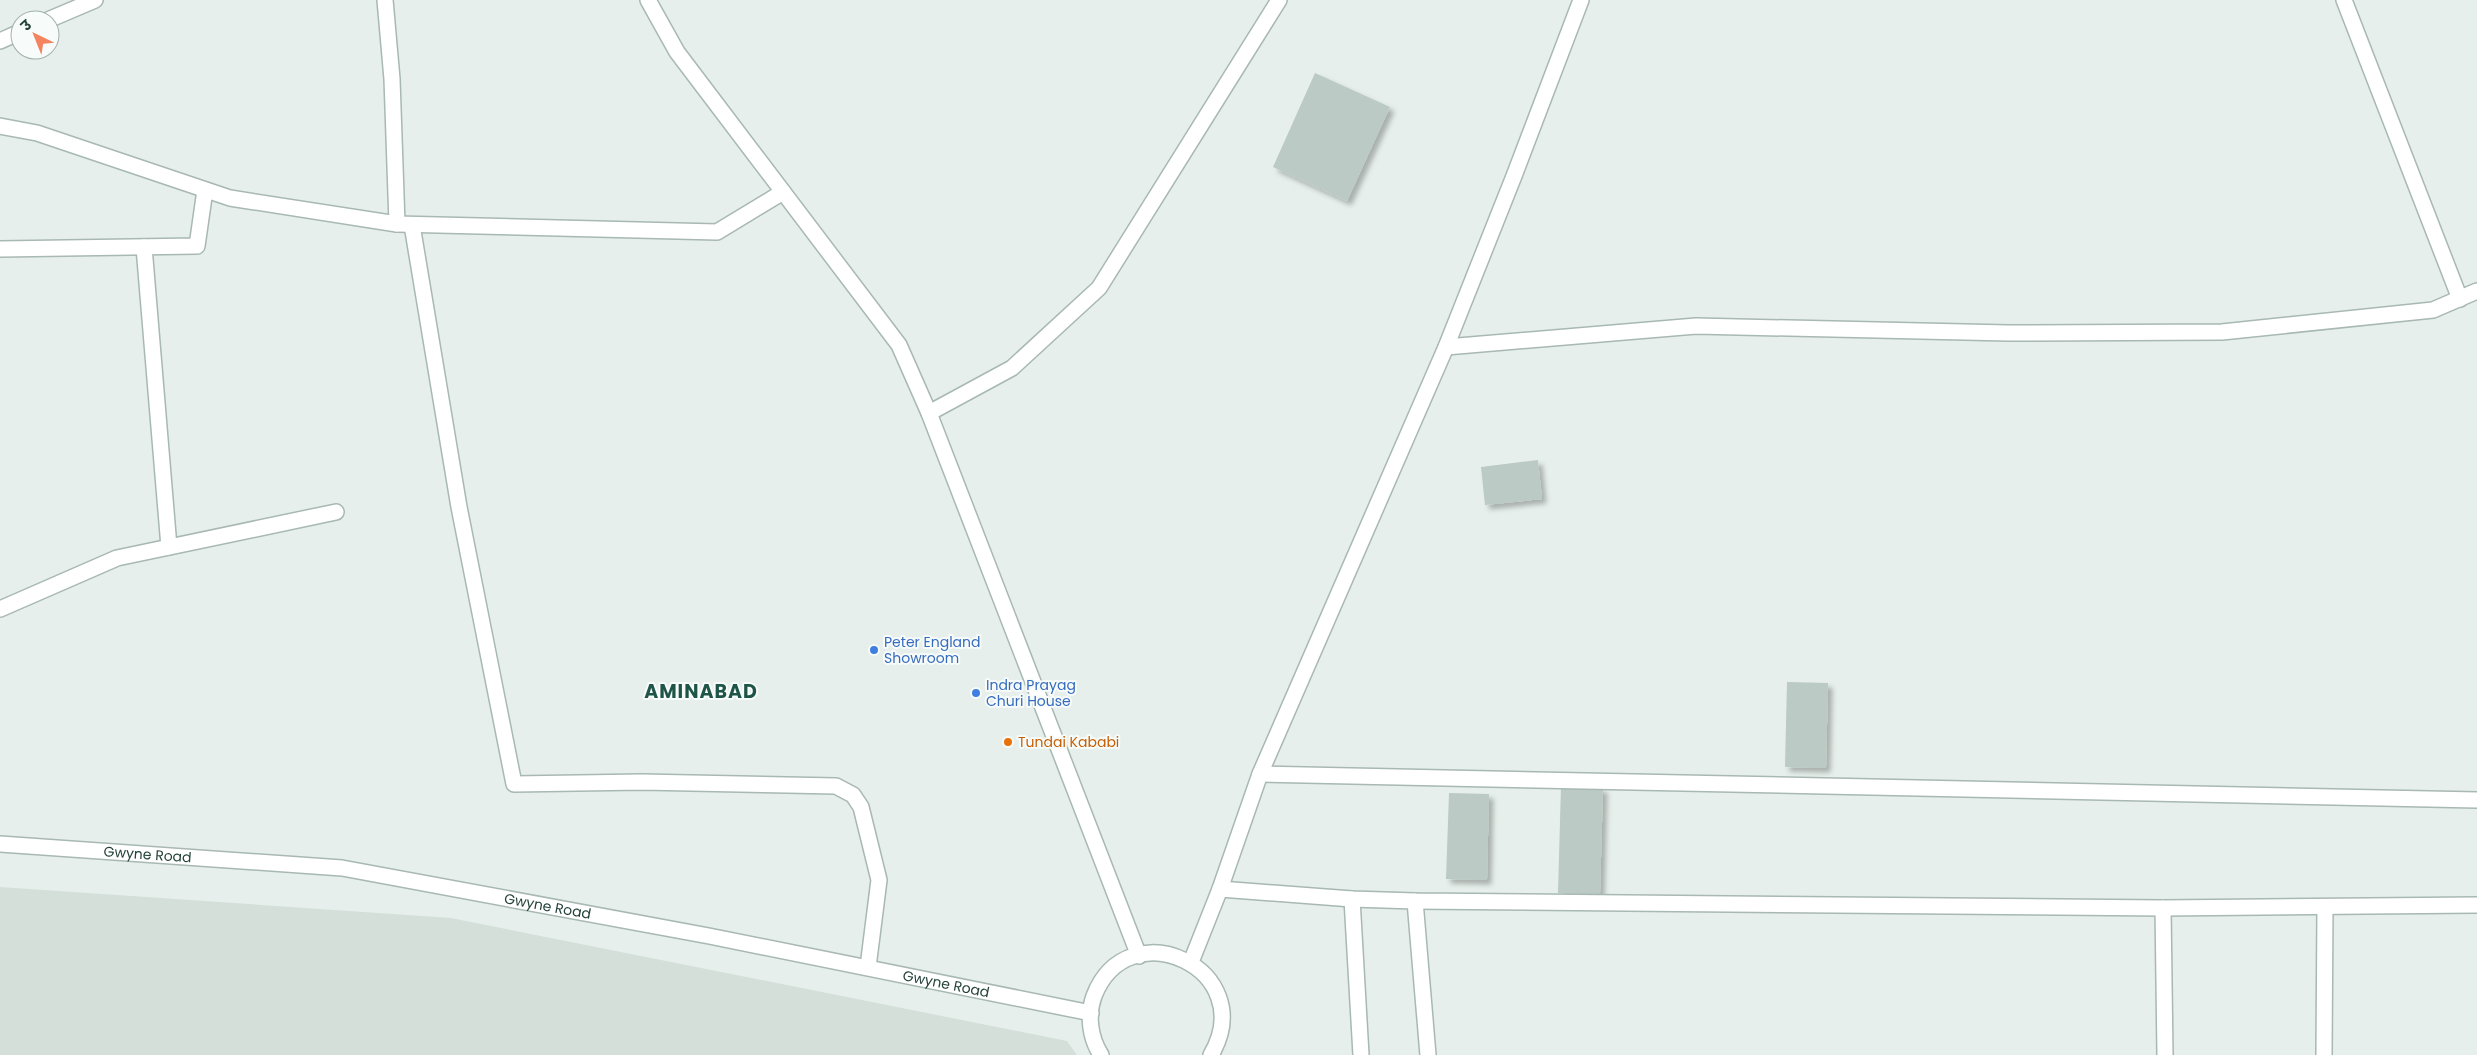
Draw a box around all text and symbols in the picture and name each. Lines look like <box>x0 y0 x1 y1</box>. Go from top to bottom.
north arrow <box>10 10 60 60</box>
text: उ <box>16 15 37 36</box>
place label: Peter England Showroom <box>884 632 980 668</box>
marker: Peter England Showroom <box>868 644 880 656</box>
place label: Indra Prayag Churi House <box>986 675 1076 711</box>
district label: AMINABAD <box>644 678 758 705</box>
marker: Indra Prayag Churi House <box>970 687 982 699</box>
place label: Tundai Kababi <box>1018 732 1119 752</box>
marker: Tundai Kababi <box>1002 736 1014 748</box>
street label: Gwyne Road <box>103 841 192 867</box>
street label: Gwyne Road <box>503 888 593 924</box>
street label: Gwyne Road <box>901 965 991 1002</box>

